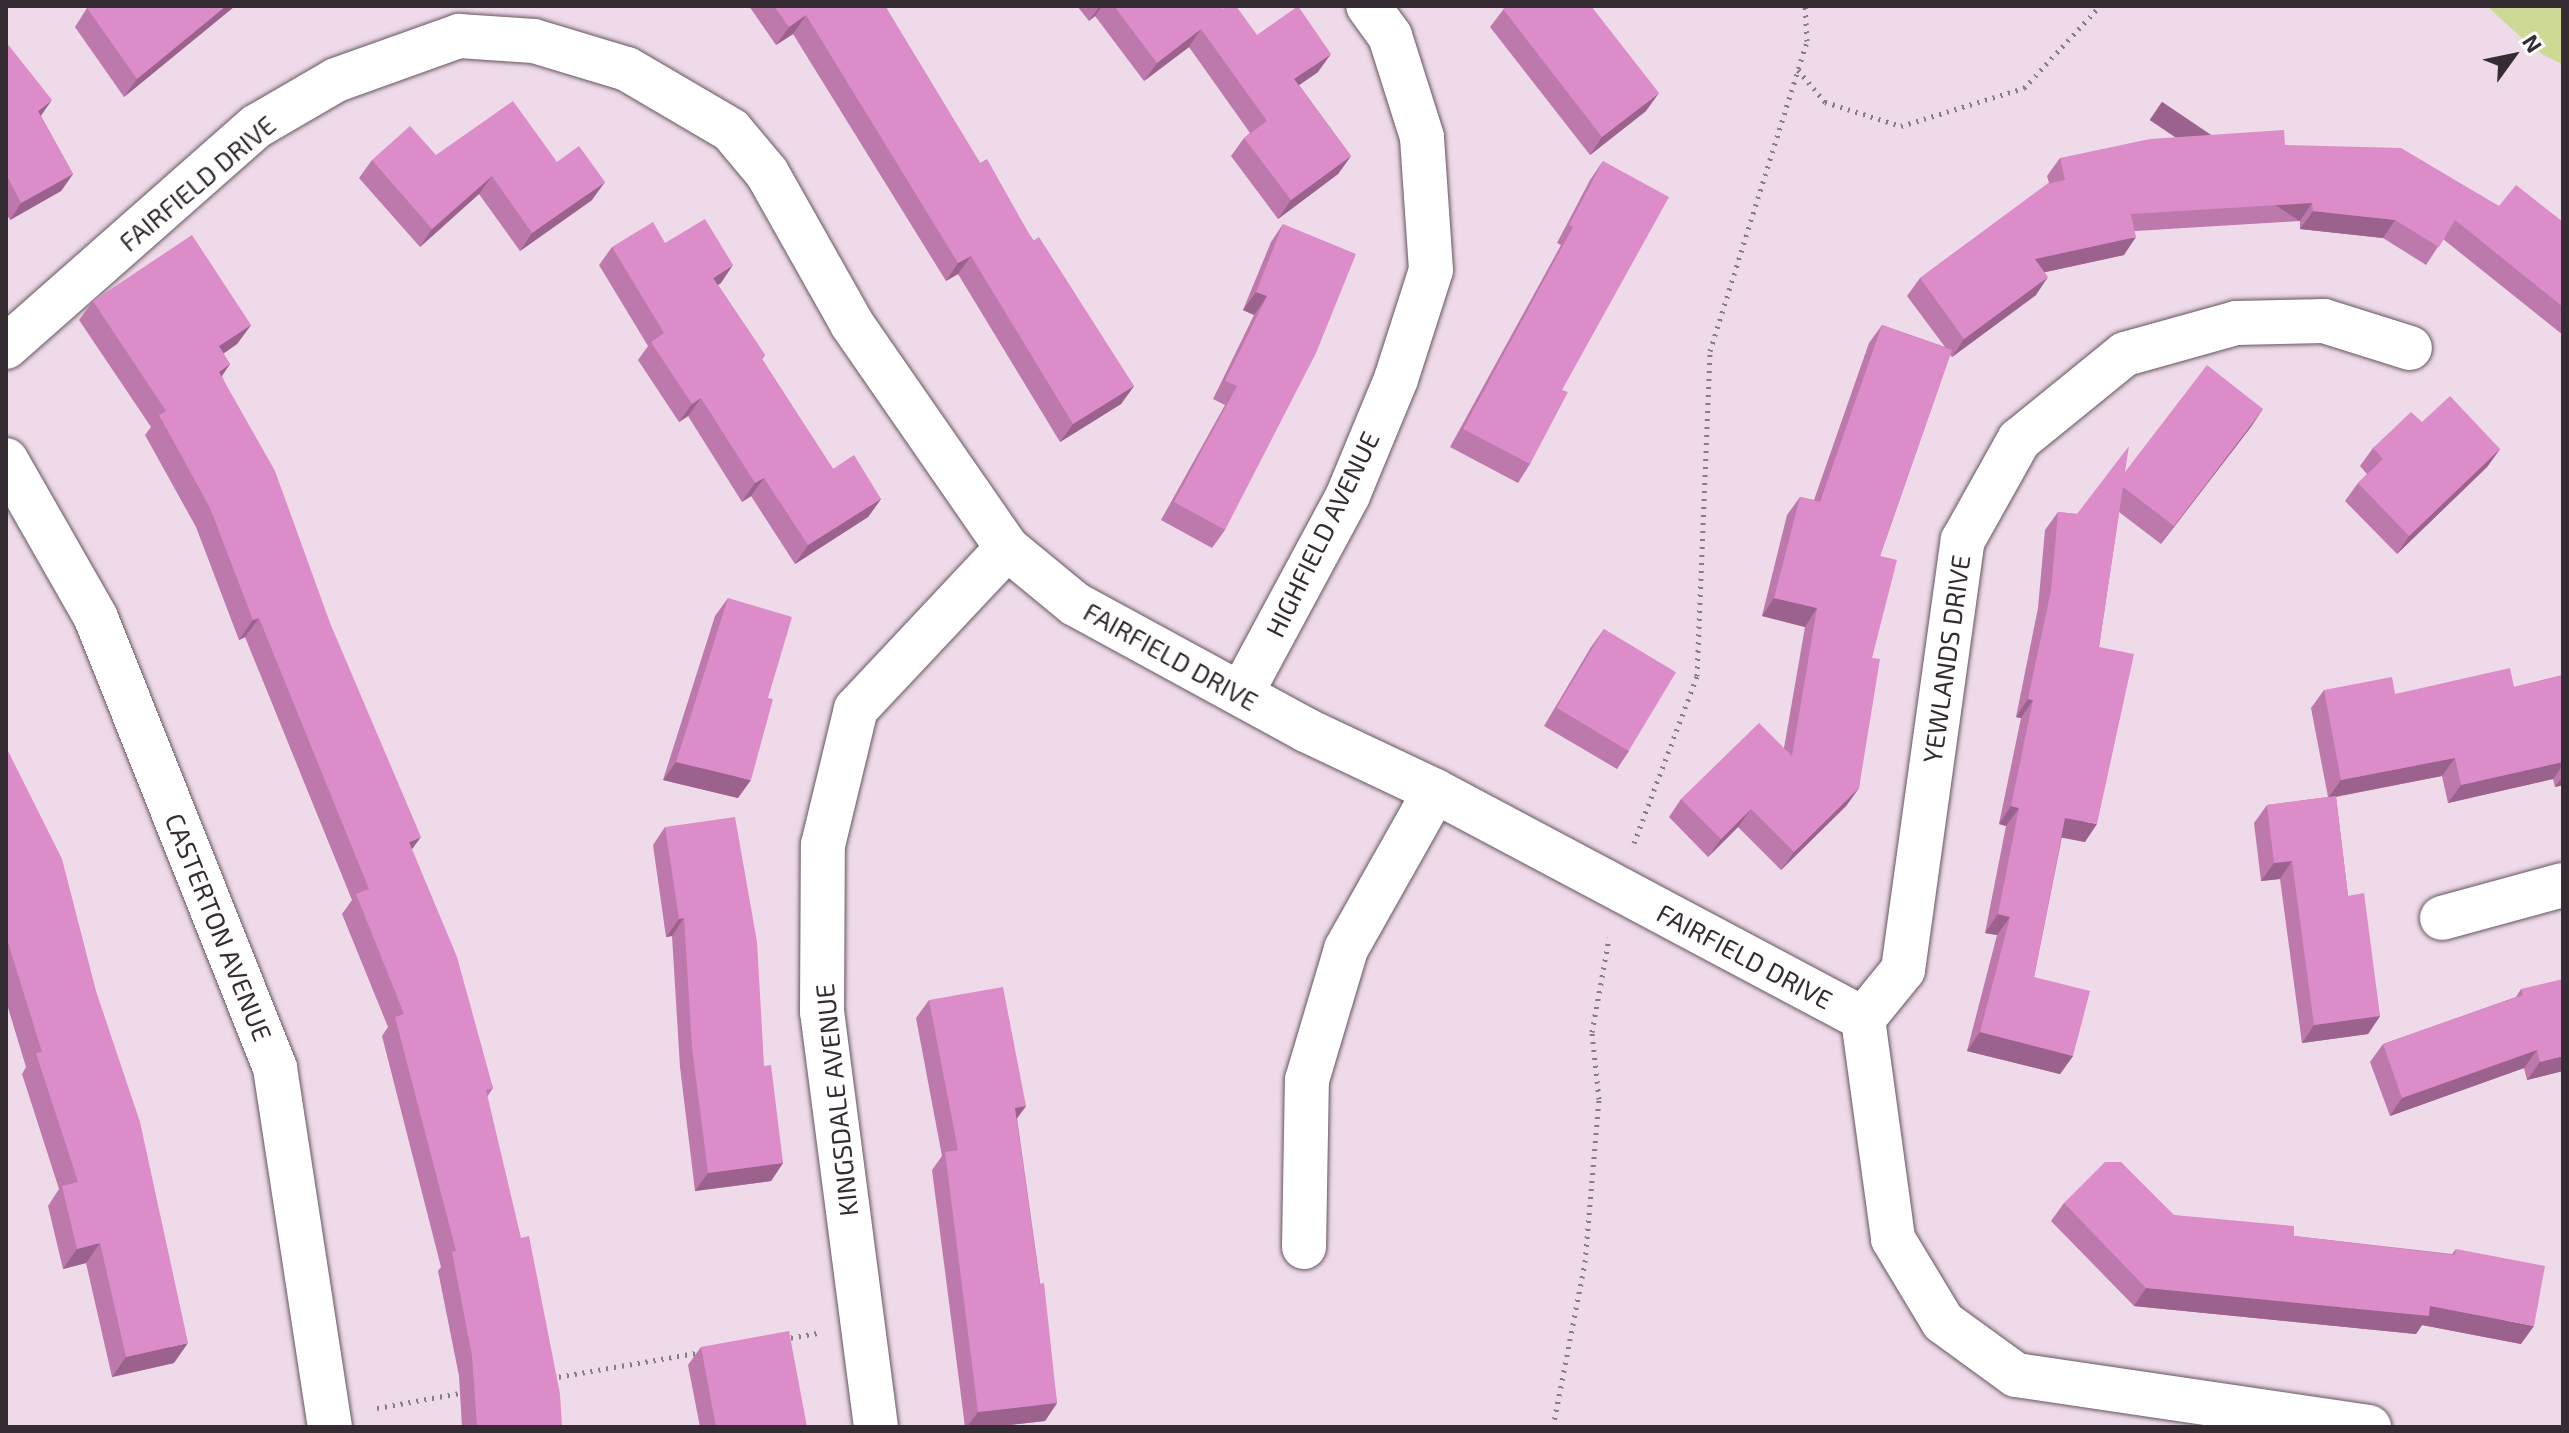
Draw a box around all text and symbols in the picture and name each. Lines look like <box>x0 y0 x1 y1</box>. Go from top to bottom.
north arrow <box>2473 16 2553 96</box>
text: N <box>2518 29 2548 57</box>
street label: FAIRFIELD DRIVE <box>113 109 281 257</box>
street label: HIGHFIELD AVENUE <box>1259 426 1385 642</box>
street label: YEWLANDS DRIVE <box>1916 553 1976 765</box>
street label: FAIRFIELD DRIVE <box>1079 595 1263 717</box>
street label: CASTERTON AVENUE <box>159 808 279 1046</box>
street label: FAIRFIELD DRIVE <box>1652 897 1838 1015</box>
street label: KINGSDALE AVENUE <box>808 982 864 1218</box>

